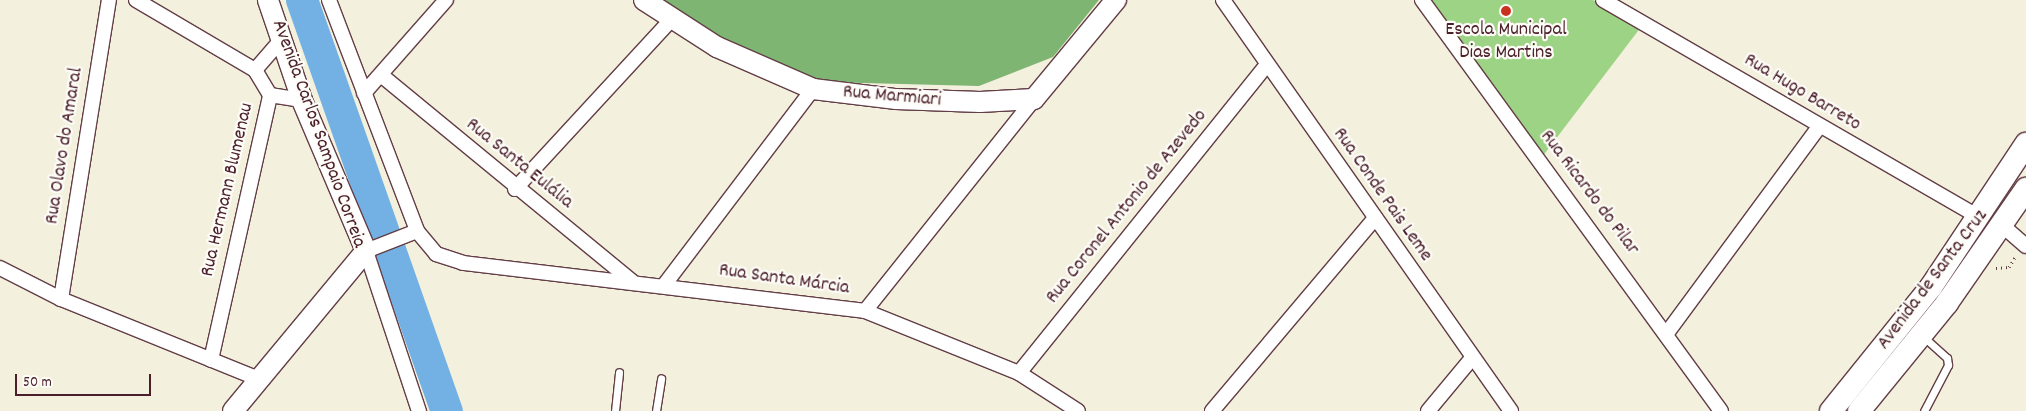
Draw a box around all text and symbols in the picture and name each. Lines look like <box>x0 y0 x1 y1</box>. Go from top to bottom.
marker: Escola Municipal Dias Martins <box>1500 5 1512 17</box>
street label: Avenida Carlos Sampaio Correia <box>266 17 370 251</box>
place label: Escola Municipal Dias Martins <box>1445 19 1567 66</box>
street label: Rua Hugo Barreto <box>1739 49 1865 137</box>
street label: Rua Olavo do Amaral <box>41 66 89 226</box>
street label: Rua Marmiari <box>842 81 942 113</box>
street label: Rua Hermann Blumenau <box>196 101 260 279</box>
street label: Rua Coronel Antonio de Azevedo <box>1041 105 1213 309</box>
street label: Rua Santa Eulália <box>460 113 578 215</box>
street label: Rua Conde Pais Leme <box>1327 124 1437 266</box>
street label: Rua Ricardo do Pilar <box>1534 126 1644 260</box>
street label: Avenida de Santa Cruz <box>1872 205 1994 355</box>
street label: Rua Santa Márcia <box>717 259 851 301</box>
scale bar <box>18 364 154 396</box>
text: 50 m <box>23 372 52 394</box>

